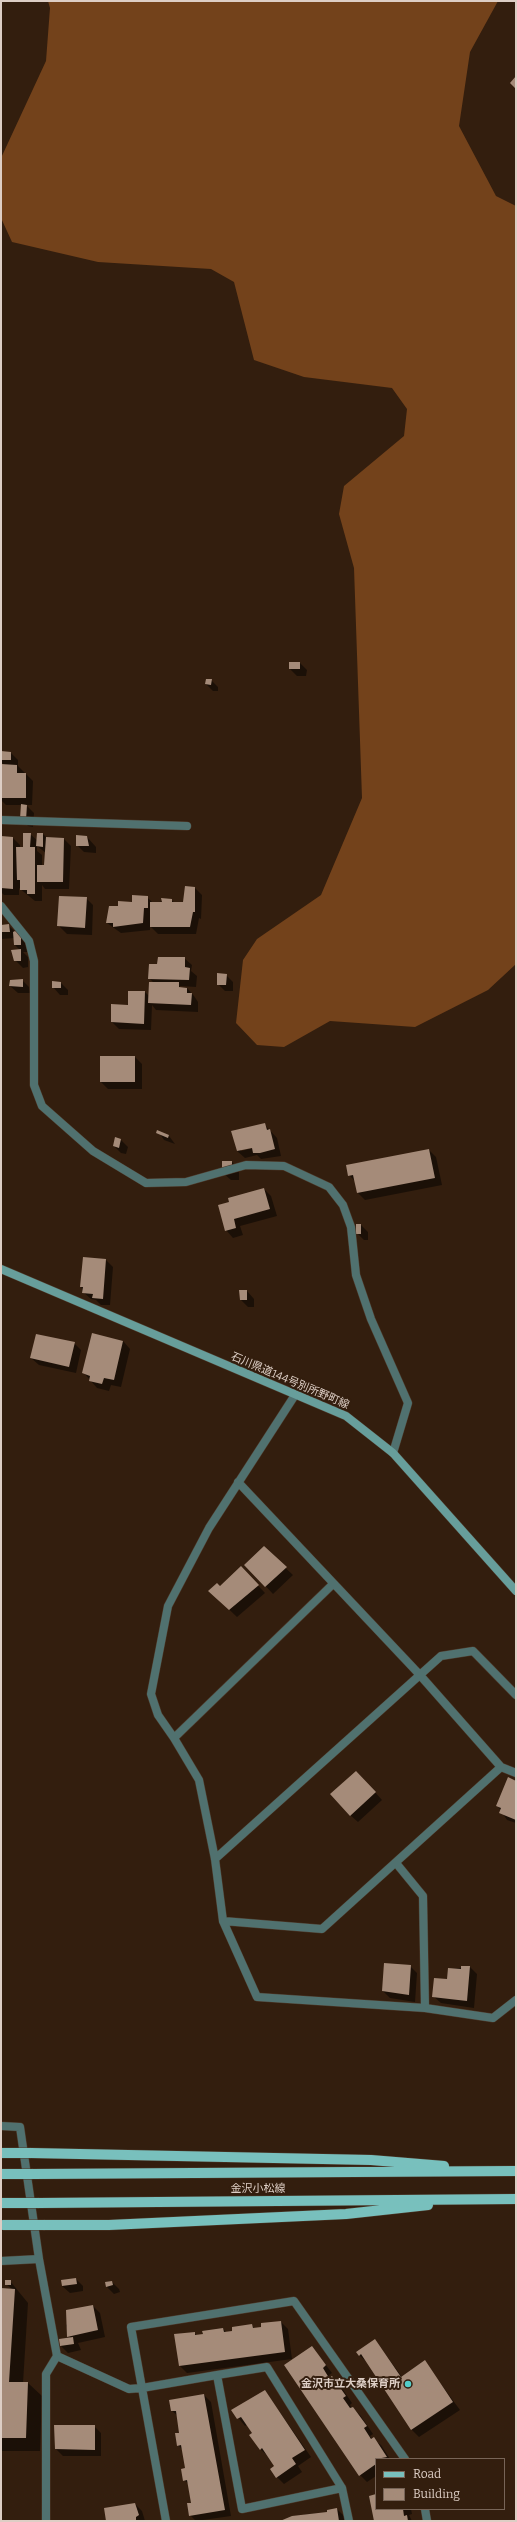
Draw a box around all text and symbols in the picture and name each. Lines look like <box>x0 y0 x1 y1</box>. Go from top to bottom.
street label: 石川県道144号別所野町線 <box>229 1350 351 1412</box>
street label: 金沢小松線 <box>231 2182 285 2196</box>
place label: 金沢市立大桑保育所 <box>301 2377 400 2391</box>
marker: 金沢市立大桑保育所 <box>403 2379 413 2389</box>
legend <box>375 2458 505 2510</box>
text: Road <box>413 2467 441 2481</box>
text: Building <box>413 2487 460 2501</box>

